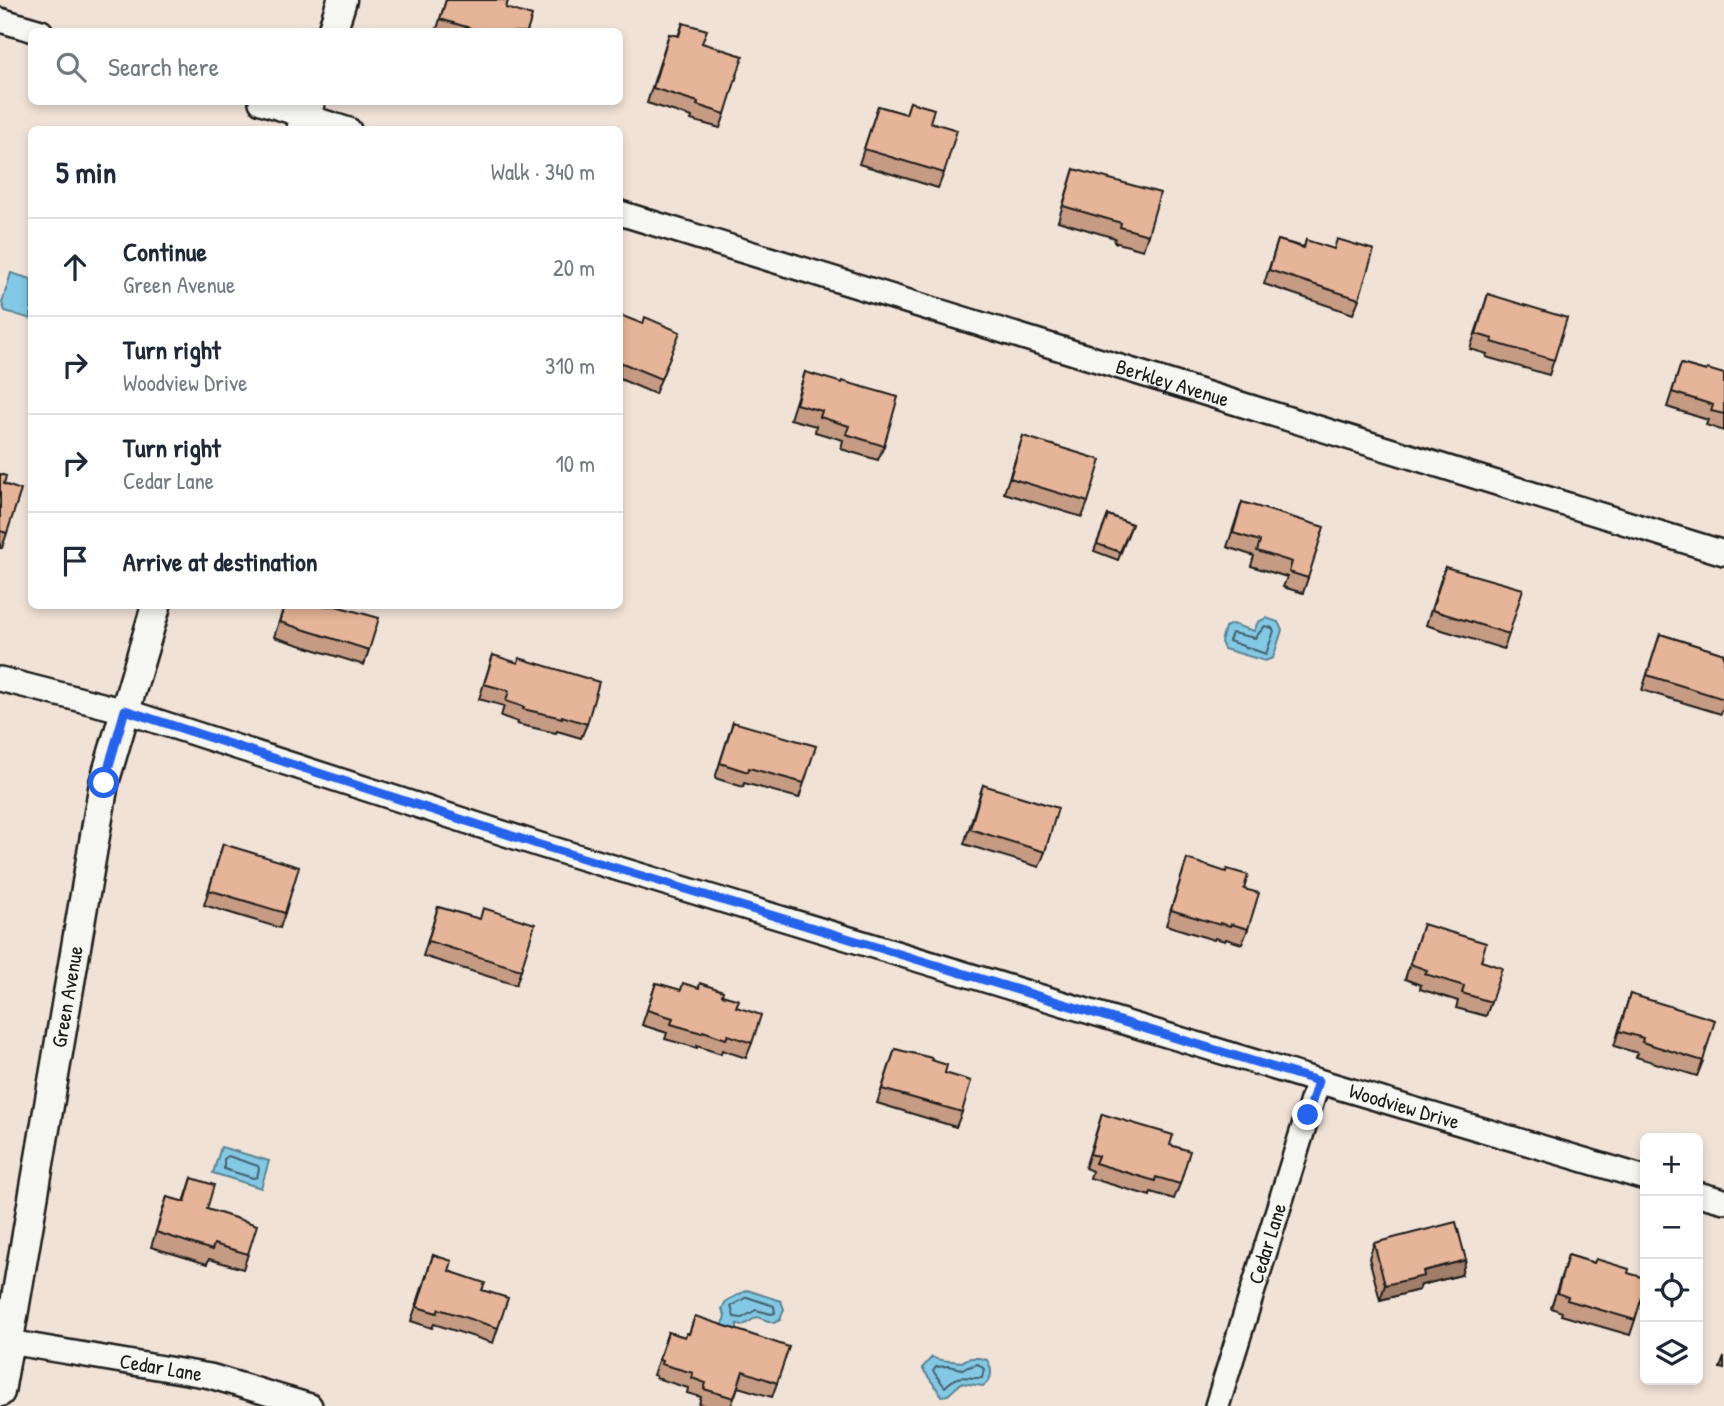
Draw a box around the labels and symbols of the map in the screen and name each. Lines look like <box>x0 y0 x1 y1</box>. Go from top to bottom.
street label: Berkley Avenue <box>1112 352 1233 414</box>
route start <box>88 767 119 798</box>
street label: Green Avenue <box>44 944 90 1050</box>
street label: Woodview Drive <box>1346 1076 1463 1136</box>
route end <box>1292 1099 1323 1130</box>
street label: Cedar Lane <box>1241 1200 1293 1288</box>
street label: Cedar Lane <box>118 1346 204 1388</box>

